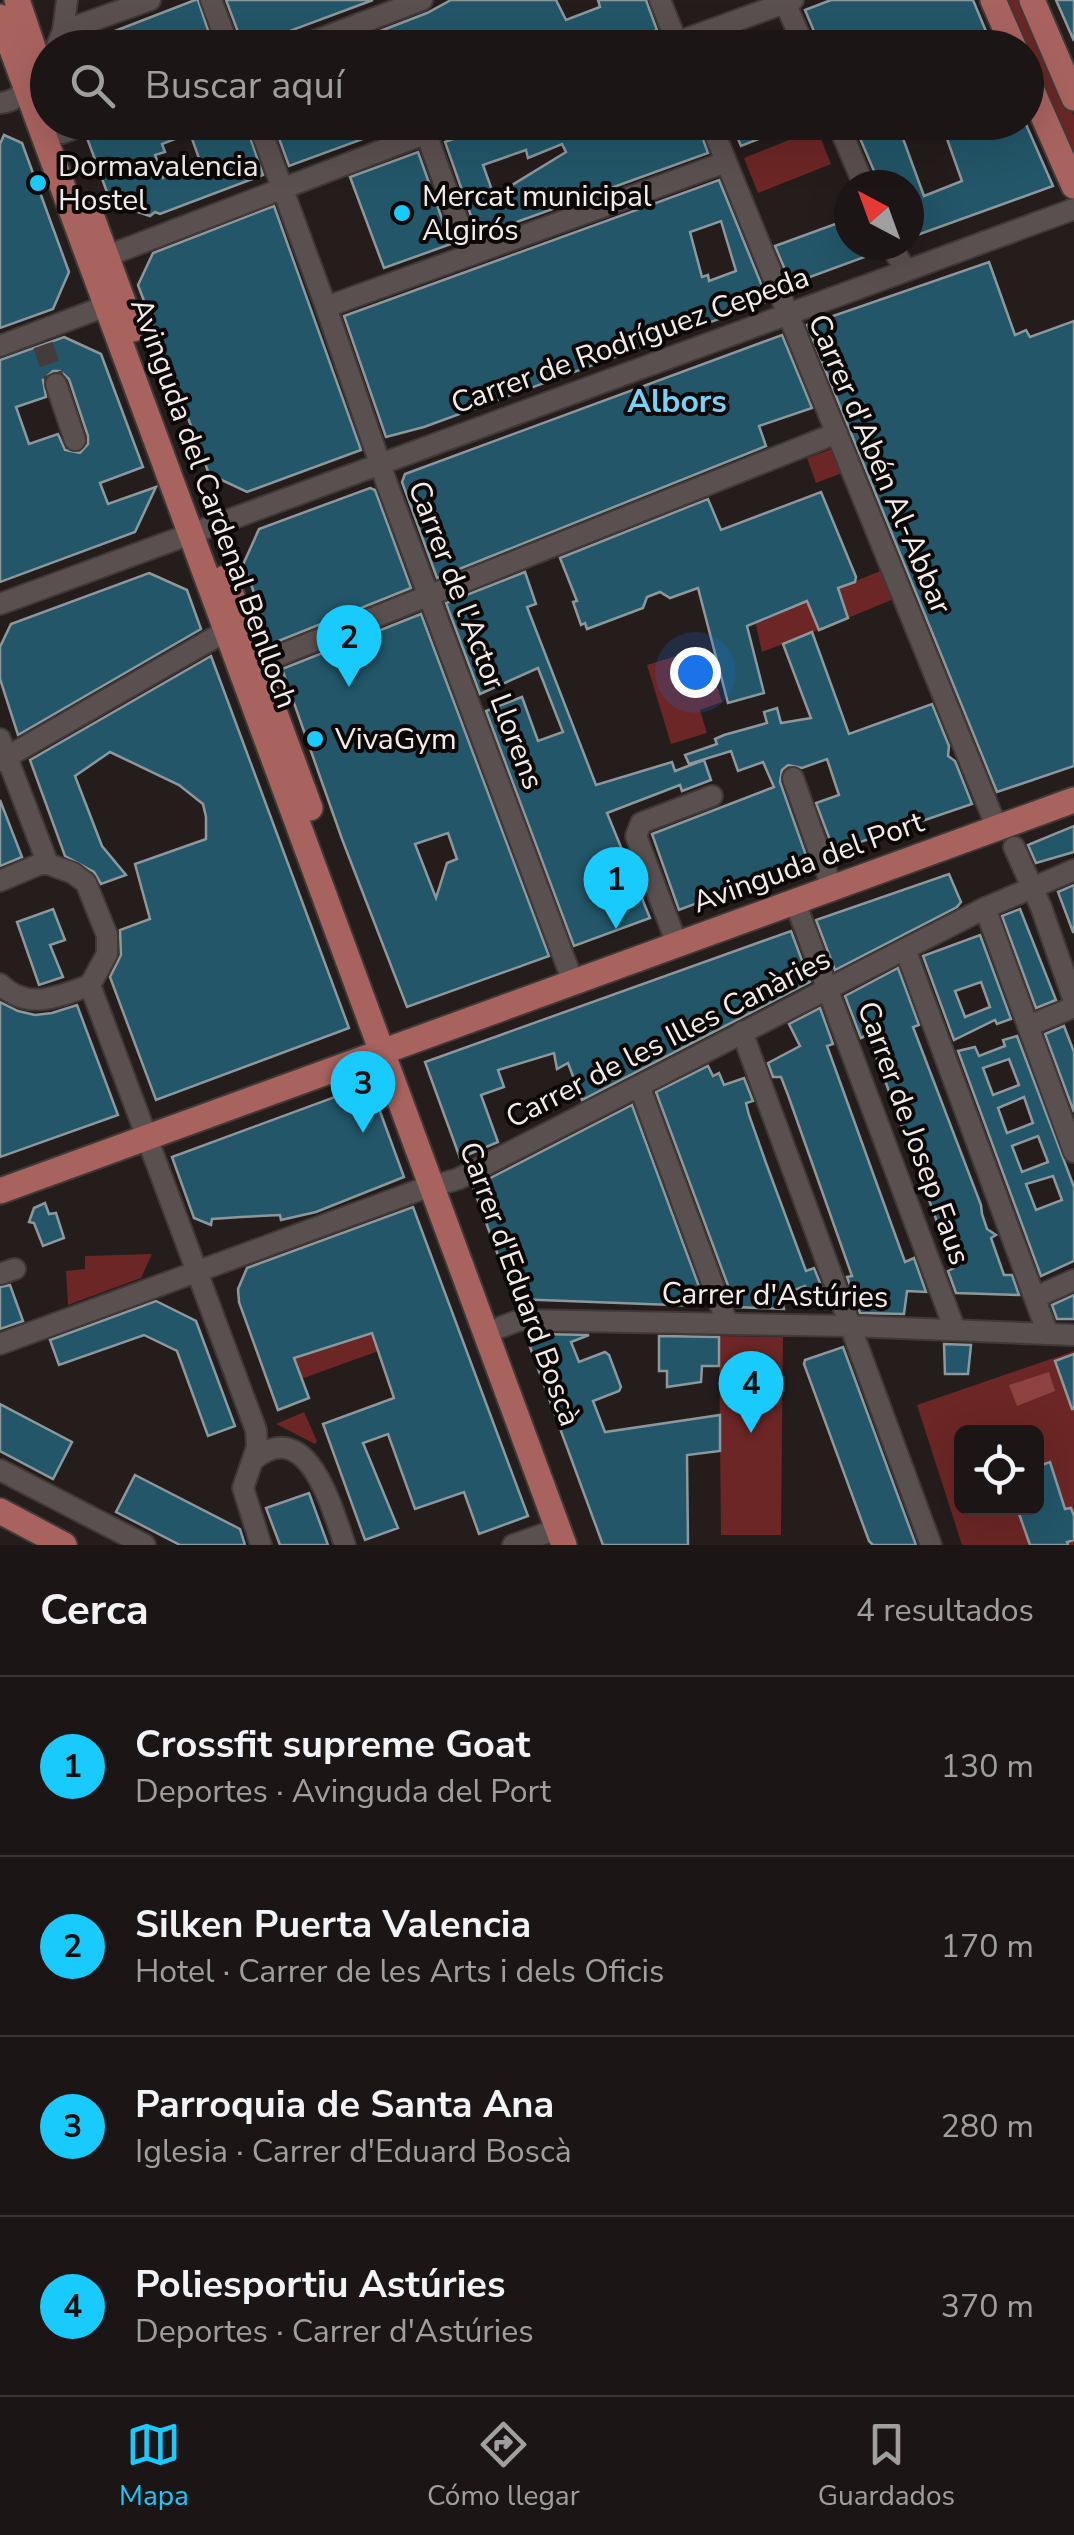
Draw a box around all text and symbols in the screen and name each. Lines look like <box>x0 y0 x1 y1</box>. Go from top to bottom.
search box <box>30 30 1044 140</box>
icon: search <box>65 58 120 113</box>
text: Buscar aquí <box>145 60 344 111</box>
place label: Dormavalencia Hostel <box>58 146 259 221</box>
north arrow <box>834 170 924 260</box>
marker: Dormavalencia Hostel <box>27 172 49 194</box>
place label: Mercat municipal Algirós <box>422 176 652 251</box>
marker: Mercat municipal Algirós <box>391 202 413 224</box>
street label: Carrer de Rodríguez Cepeda <box>446 257 815 424</box>
street label: Avinguda del Cardenal Benlloch <box>120 292 307 714</box>
street label: Carrer d'Abén Al-Abbar <box>798 308 961 620</box>
district label: Albors <box>627 380 727 423</box>
street label: Carrer de l'Actor Llorens <box>398 475 553 795</box>
pin: 2 <box>316 604 382 687</box>
your location <box>670 647 721 698</box>
place label: VivaGym <box>334 719 457 760</box>
marker: VivaGym <box>304 728 326 750</box>
street label: Avinguda del Port <box>687 801 930 923</box>
pin: 1 <box>584 846 648 929</box>
street label: Carrer de les Illes Canàries <box>499 939 838 1138</box>
street label: Carrer de Josep Faus <box>847 996 980 1271</box>
pin: 3 <box>330 1050 396 1133</box>
street label: Carrer d'Eduard Boscà <box>449 1136 590 1432</box>
street label: Carrer d'Astúries <box>661 1273 889 1318</box>
pin: 4 <box>718 1350 784 1433</box>
map controls <box>954 1425 1044 1515</box>
button: locate <box>954 1425 1044 1515</box>
text: Cerca <box>40 1582 149 1639</box>
text: 4 resultados <box>856 1589 1034 1632</box>
text: Crossfit supreme Goat <box>135 1719 530 1770</box>
text: 1 <box>63 1745 82 1788</box>
text: 130 m <box>941 1745 1034 1788</box>
text: Deportes · Avinguda del Port <box>135 1770 551 1813</box>
text: Silken Puerta Valencia <box>135 1899 531 1950</box>
text: 2 <box>63 1925 82 1968</box>
text: 170 m <box>941 1925 1034 1968</box>
text: Hotel · Carrer de les Arts i dels Oficis <box>135 1950 664 1993</box>
text: Parroquia de Santa Ana <box>135 2079 554 2130</box>
text: 3 <box>63 2105 82 2148</box>
text: 280 m <box>941 2105 1034 2148</box>
text: Iglesia · Carrer d'Eduard Boscà <box>135 2130 572 2173</box>
text: Poliesportiu Astúries <box>135 2259 506 2310</box>
text: 4 <box>63 2285 82 2328</box>
text: 370 m <box>941 2285 1034 2328</box>
text: Deportes · Carrer d'Astúries <box>135 2310 534 2353</box>
tab: Mapa <box>119 2417 189 2515</box>
tab: Cómo llegar <box>427 2417 580 2515</box>
tab: Guardados <box>818 2417 955 2515</box>

